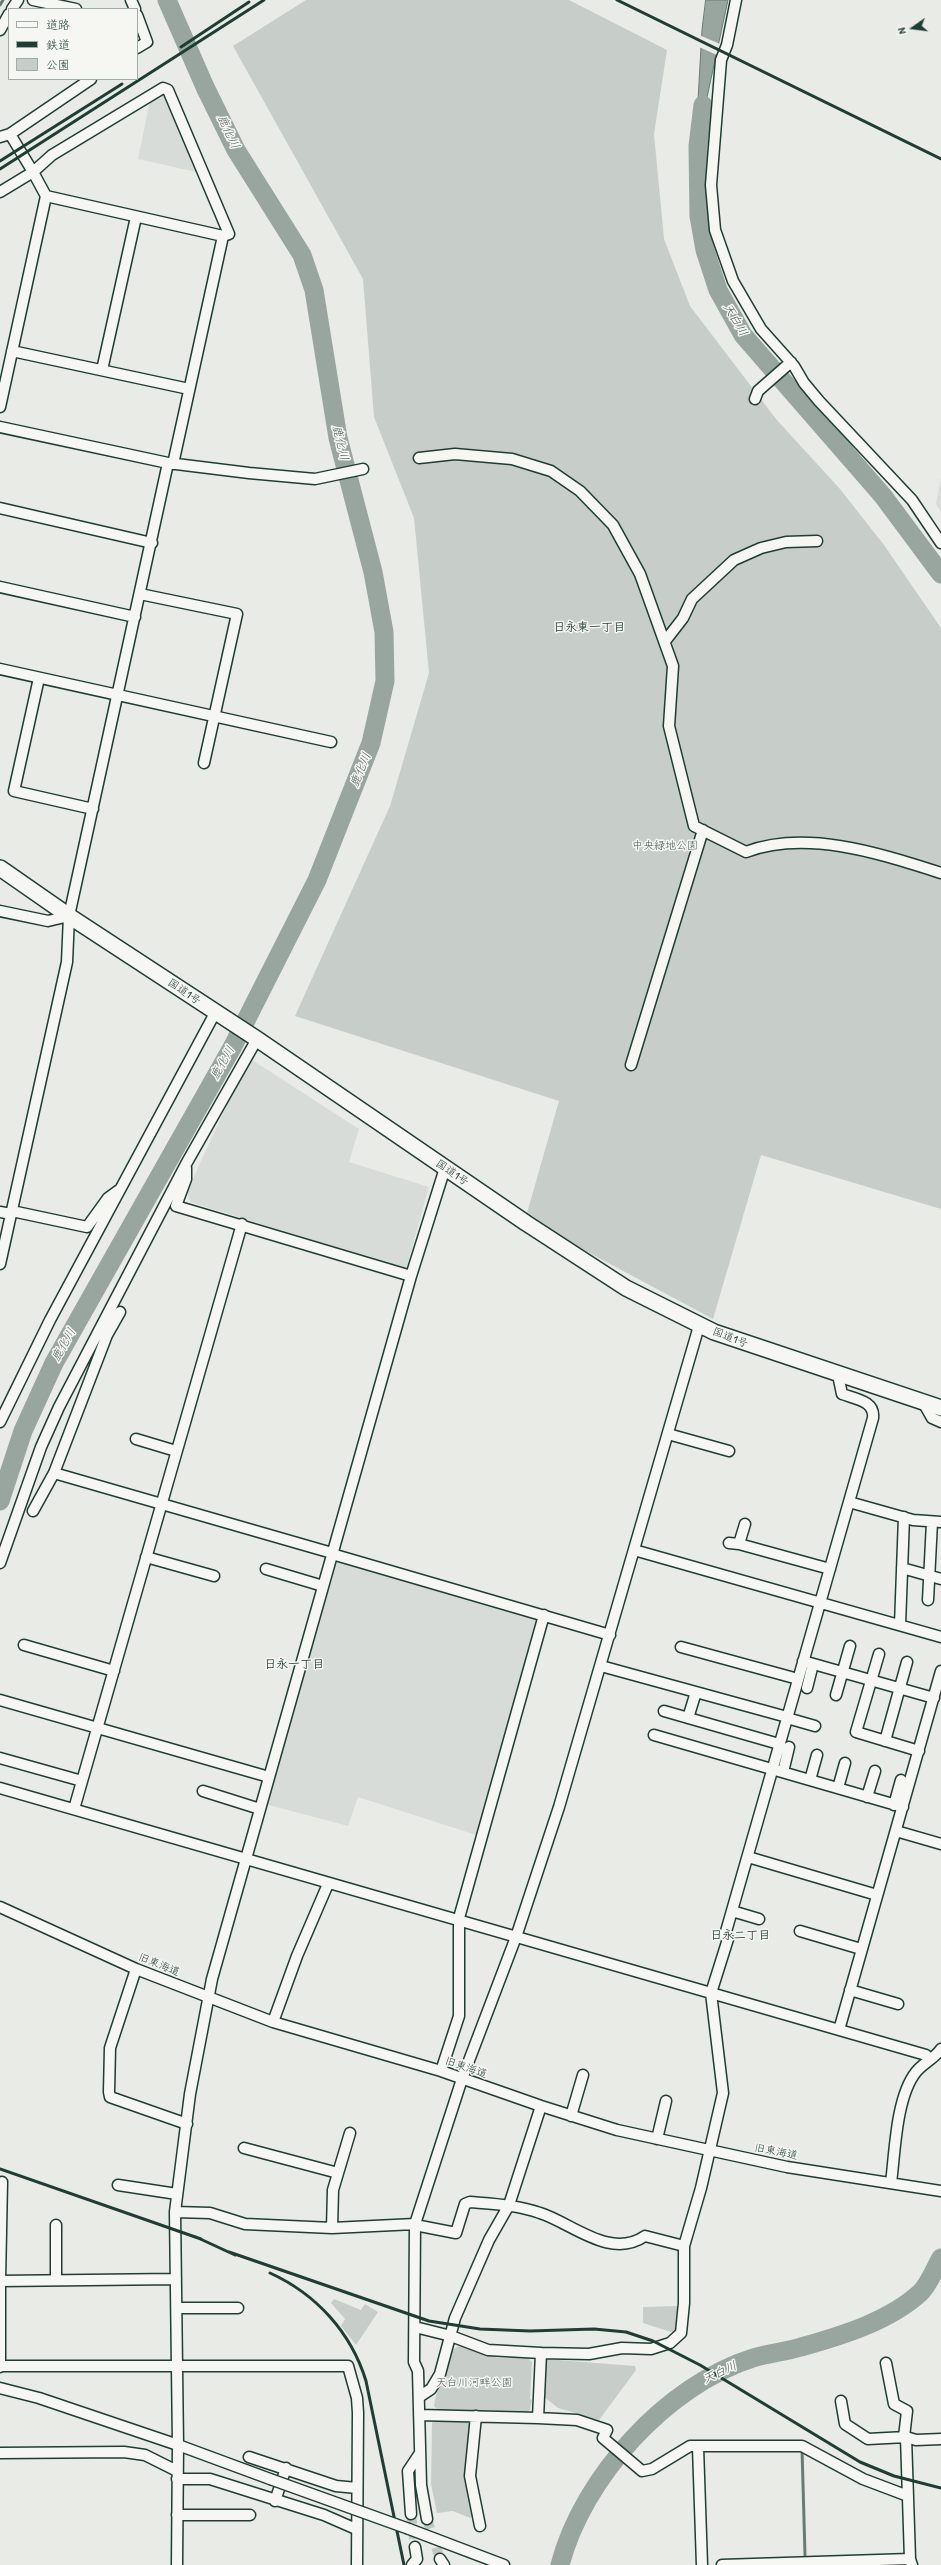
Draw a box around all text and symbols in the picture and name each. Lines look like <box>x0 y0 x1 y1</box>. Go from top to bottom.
legend <box>8 8 138 80</box>
north arrow <box>893 8 933 48</box>
text: 道路 <box>46 16 70 33</box>
text: N <box>894 26 909 35</box>
text: 鉄道 <box>46 36 70 53</box>
text: 公園 <box>46 56 70 73</box>
water label: 鹿化川 <box>214 113 242 151</box>
water label: 天白川 <box>720 301 750 339</box>
water label: 鹿化川 <box>329 424 351 462</box>
district label: 日永東一丁目 <box>553 621 625 635</box>
water label: 鹿化川 <box>348 751 374 789</box>
park label: 中央緑地公園 <box>632 839 698 853</box>
street label: 国道1号 <box>165 976 203 1008</box>
water label: 鹿化川 <box>208 1044 238 1082</box>
street label: 国道1号 <box>433 1157 471 1189</box>
street label: 国道1号 <box>710 1325 750 1351</box>
water label: 鹿化川 <box>49 1326 79 1364</box>
district label: 日永一丁目 <box>264 1658 324 1672</box>
district label: 日永二丁目 <box>710 1929 770 1943</box>
street label: 旧東海道 <box>136 1951 182 1979</box>
street label: 旧東海道 <box>443 2055 489 2081</box>
street label: 旧東海道 <box>753 2141 799 2163</box>
water label: 天白川 <box>701 2359 739 2387</box>
park label: 天白川河畔公園 <box>436 2376 512 2390</box>

